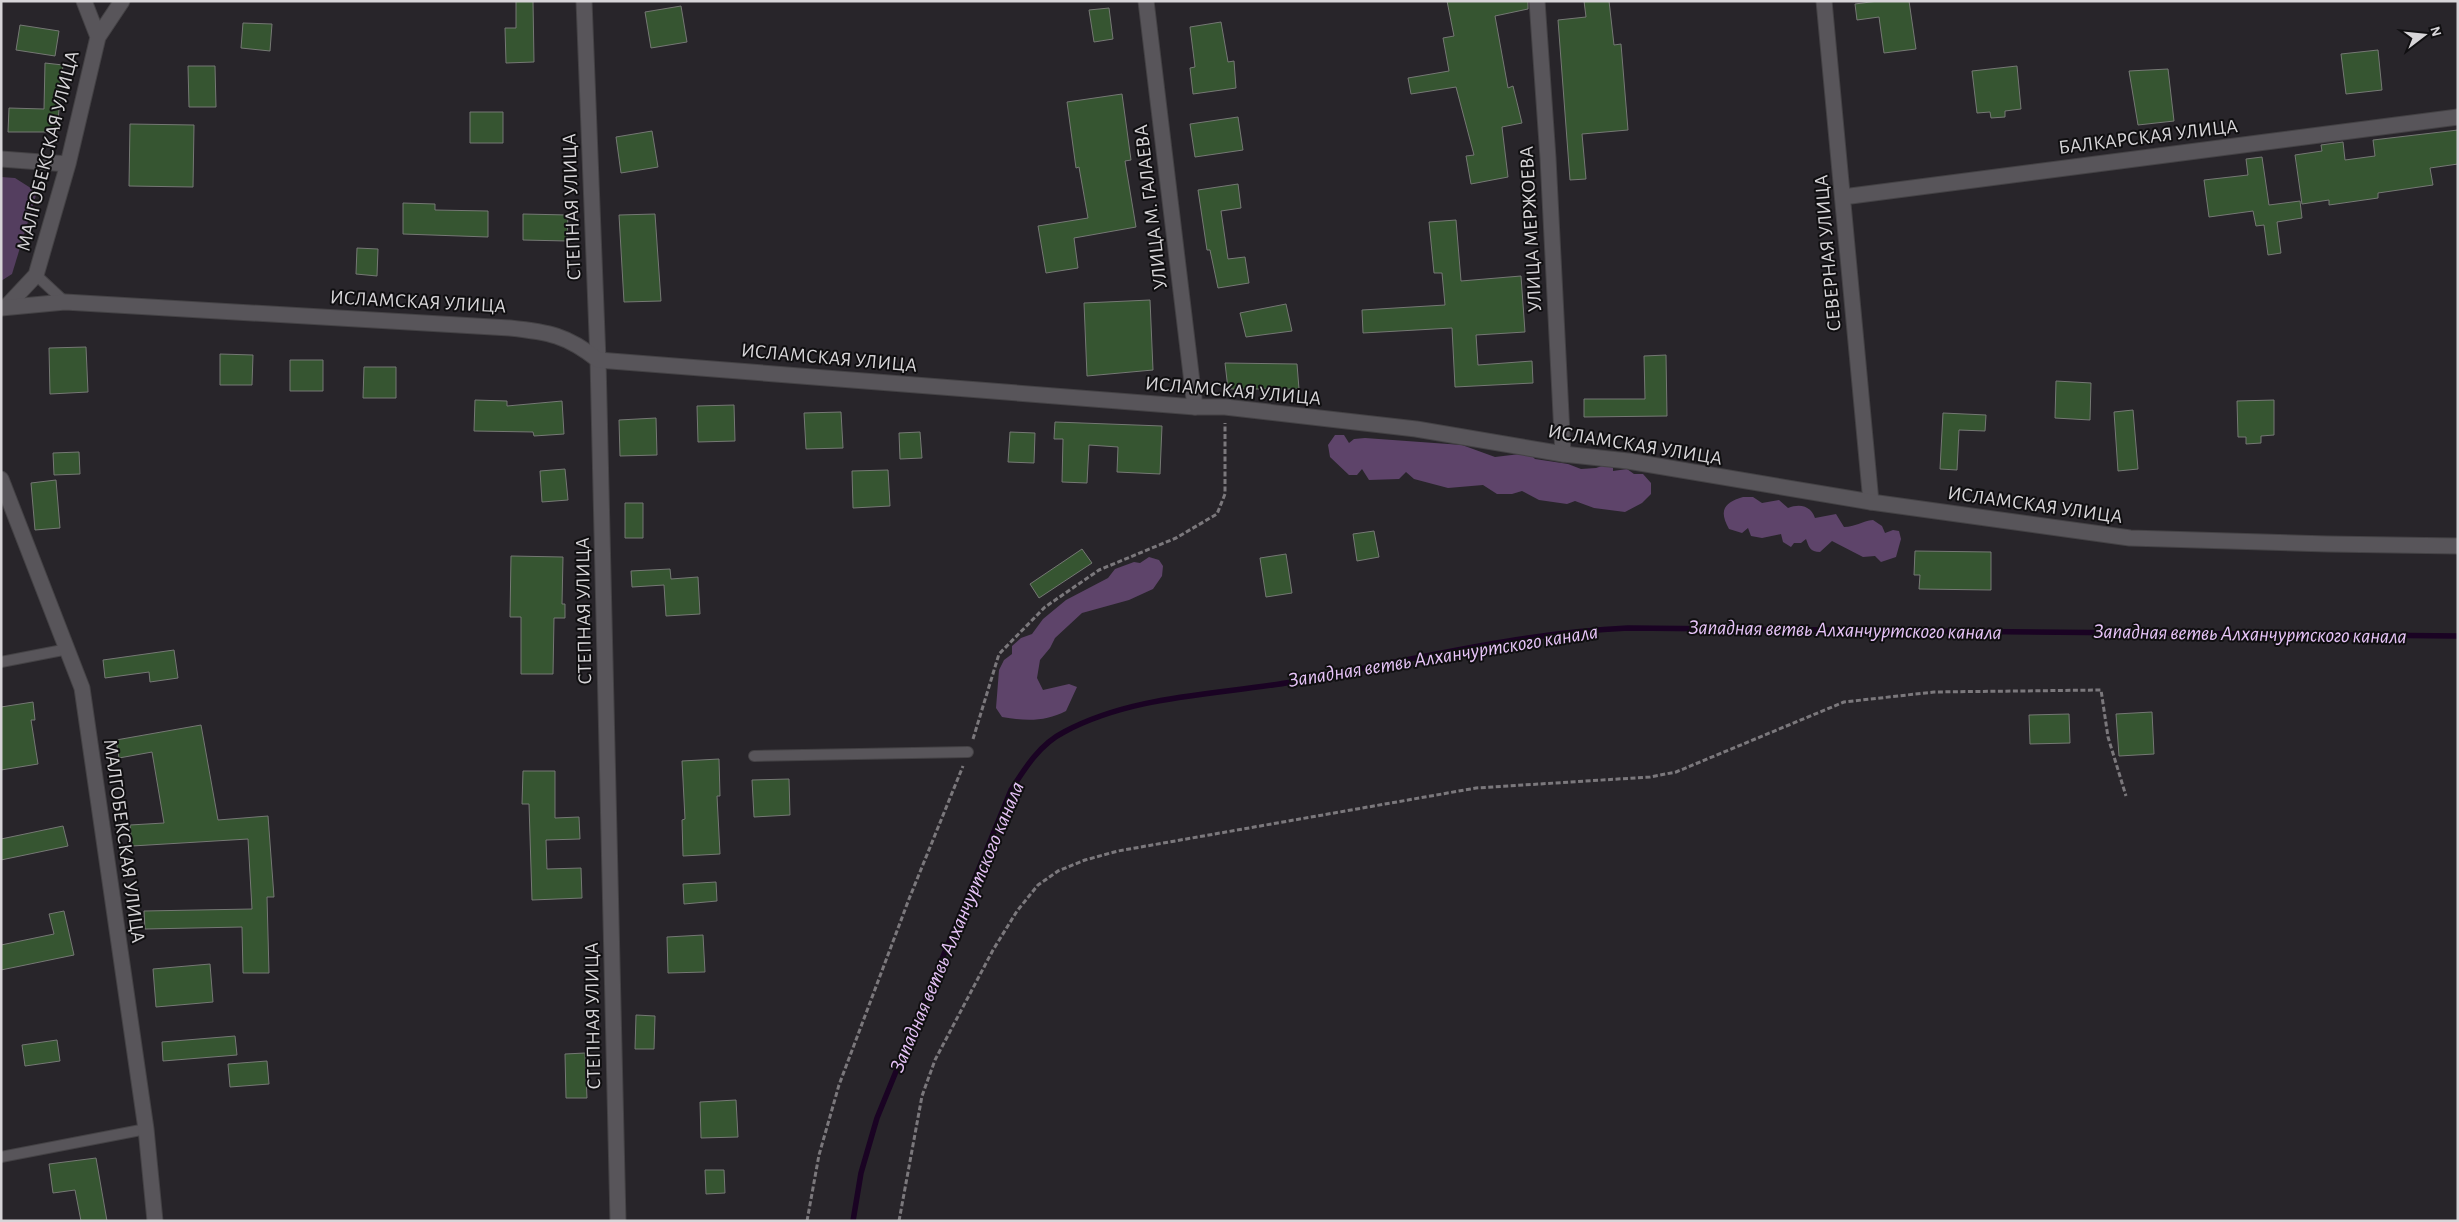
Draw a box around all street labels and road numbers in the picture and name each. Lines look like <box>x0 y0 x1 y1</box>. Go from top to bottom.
street label: МАЛГОБЕКСКАЯ УЛИЦА <box>13 48 83 253</box>
street label: БАЛКАРСКАЯ УЛИЦА <box>2057 116 2239 158</box>
street label: УЛИЦА М. ГАЛАЕВА <box>1131 123 1171 291</box>
street label: СТЕПНАЯ УЛИЦА <box>559 133 585 281</box>
street label: УЛИЦА МЕРЖОЕВА <box>1517 145 1545 313</box>
street label: СЕВЕРНАЯ УЛИЦА <box>1811 174 1845 332</box>
street label: ИСЛАМСКАЯ УЛИЦА <box>329 287 507 317</box>
street label: ИСЛАМСКАЯ УЛИЦА <box>740 340 918 376</box>
street label: ИСЛАМСКАЯ УЛИЦА <box>1144 373 1322 409</box>
street label: ИСЛАМСКАЯ УЛИЦА <box>1546 421 1724 469</box>
street label: ИСЛАМСКАЯ УЛИЦА <box>1946 483 2124 527</box>
street label: СТЕПНАЯ УЛИЦА <box>573 537 595 685</box>
street label: МАЛГОБЕКСКАЯ УЛИЦА <box>100 738 148 945</box>
street label: СТЕПНАЯ УЛИЦА <box>582 942 604 1090</box>

